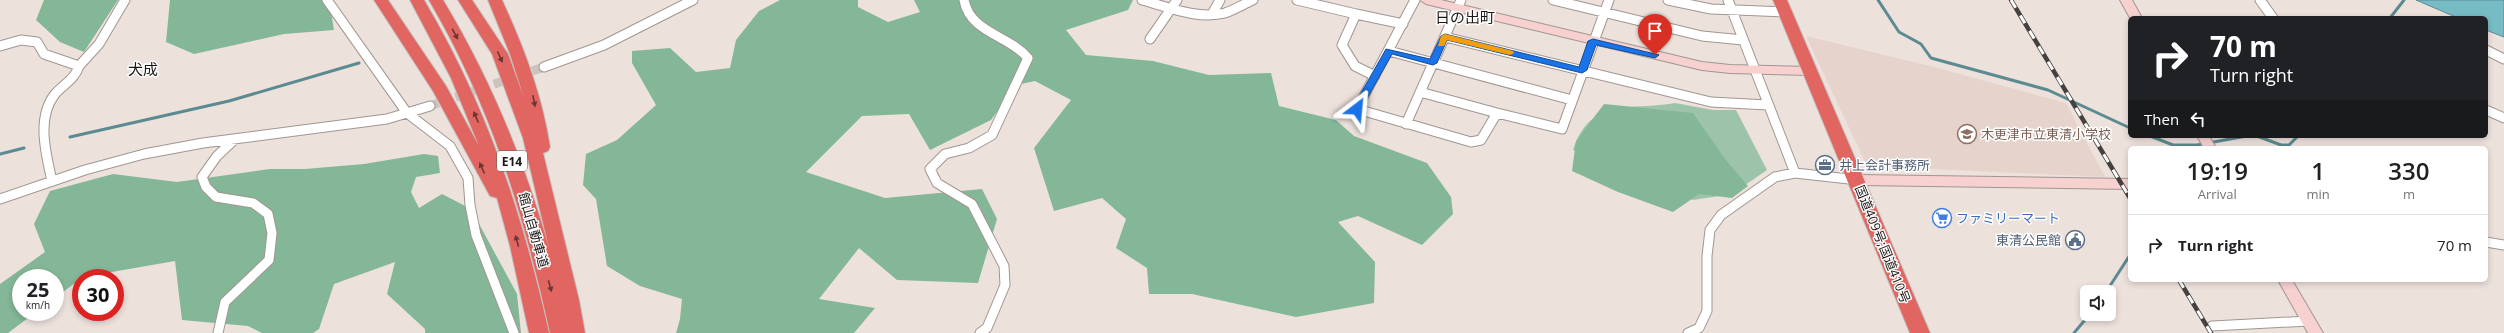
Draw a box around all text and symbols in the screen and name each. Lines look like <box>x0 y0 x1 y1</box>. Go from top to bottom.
district label: 日の出町 <box>1435 7 1495 27</box>
pin <box>1638 14 1672 55</box>
icon: arrive <box>1644 20 1666 42</box>
text: 70 m <box>2210 27 2277 65</box>
one-way arrow <box>452 28 459 40</box>
icon: right <box>2144 32 2196 84</box>
one-way arrow <box>497 51 503 62</box>
district label: 犬成 <box>128 59 158 79</box>
text: Turn right <box>2210 63 2293 87</box>
position arrow <box>1336 88 1378 130</box>
one-way arrow <box>532 95 538 107</box>
icon: left <box>2187 108 2209 130</box>
text: Then <box>2144 109 2179 129</box>
one-way arrow <box>473 111 479 123</box>
school or university icon: 木更津市立東清小学校 <box>1956 123 1978 145</box>
place label: 木更津市立東清小学校 <box>1981 125 2111 143</box>
road number: E14 <box>497 151 527 171</box>
office icon: 井上会計事務所 <box>1814 154 1836 176</box>
text: 19:19 <box>2187 154 2248 187</box>
text: 1 <box>2311 154 2325 187</box>
text: 330 <box>2388 154 2429 187</box>
place label: 井上会計事務所 <box>1839 156 1930 174</box>
one-way arrow <box>479 162 485 174</box>
street label: 国道409号;国道410号 <box>1851 182 1915 306</box>
text: Arrival <box>2198 185 2237 203</box>
text: min <box>2307 185 2330 203</box>
text: m <box>2403 185 2415 203</box>
street label: 館山自動車道 <box>515 190 553 270</box>
supermarket icon: ファミリーマート <box>1931 207 1953 229</box>
place label: ファミリーマート <box>1956 209 2060 227</box>
public building icon: 東清公民館 <box>2064 229 2086 251</box>
place label: 東清公民館 <box>1996 231 2061 249</box>
one-way arrow <box>514 234 520 246</box>
icon: right <box>2144 234 2166 256</box>
text: Turn right <box>2178 235 2253 255</box>
text: 70 m <box>2437 235 2472 255</box>
speed limit sign: 30 <box>72 269 124 321</box>
text: 25 <box>27 276 49 303</box>
one-way arrow <box>547 280 553 292</box>
map controls <box>2080 285 2116 321</box>
button: sound <box>2080 285 2116 321</box>
text: km/h <box>26 298 50 312</box>

